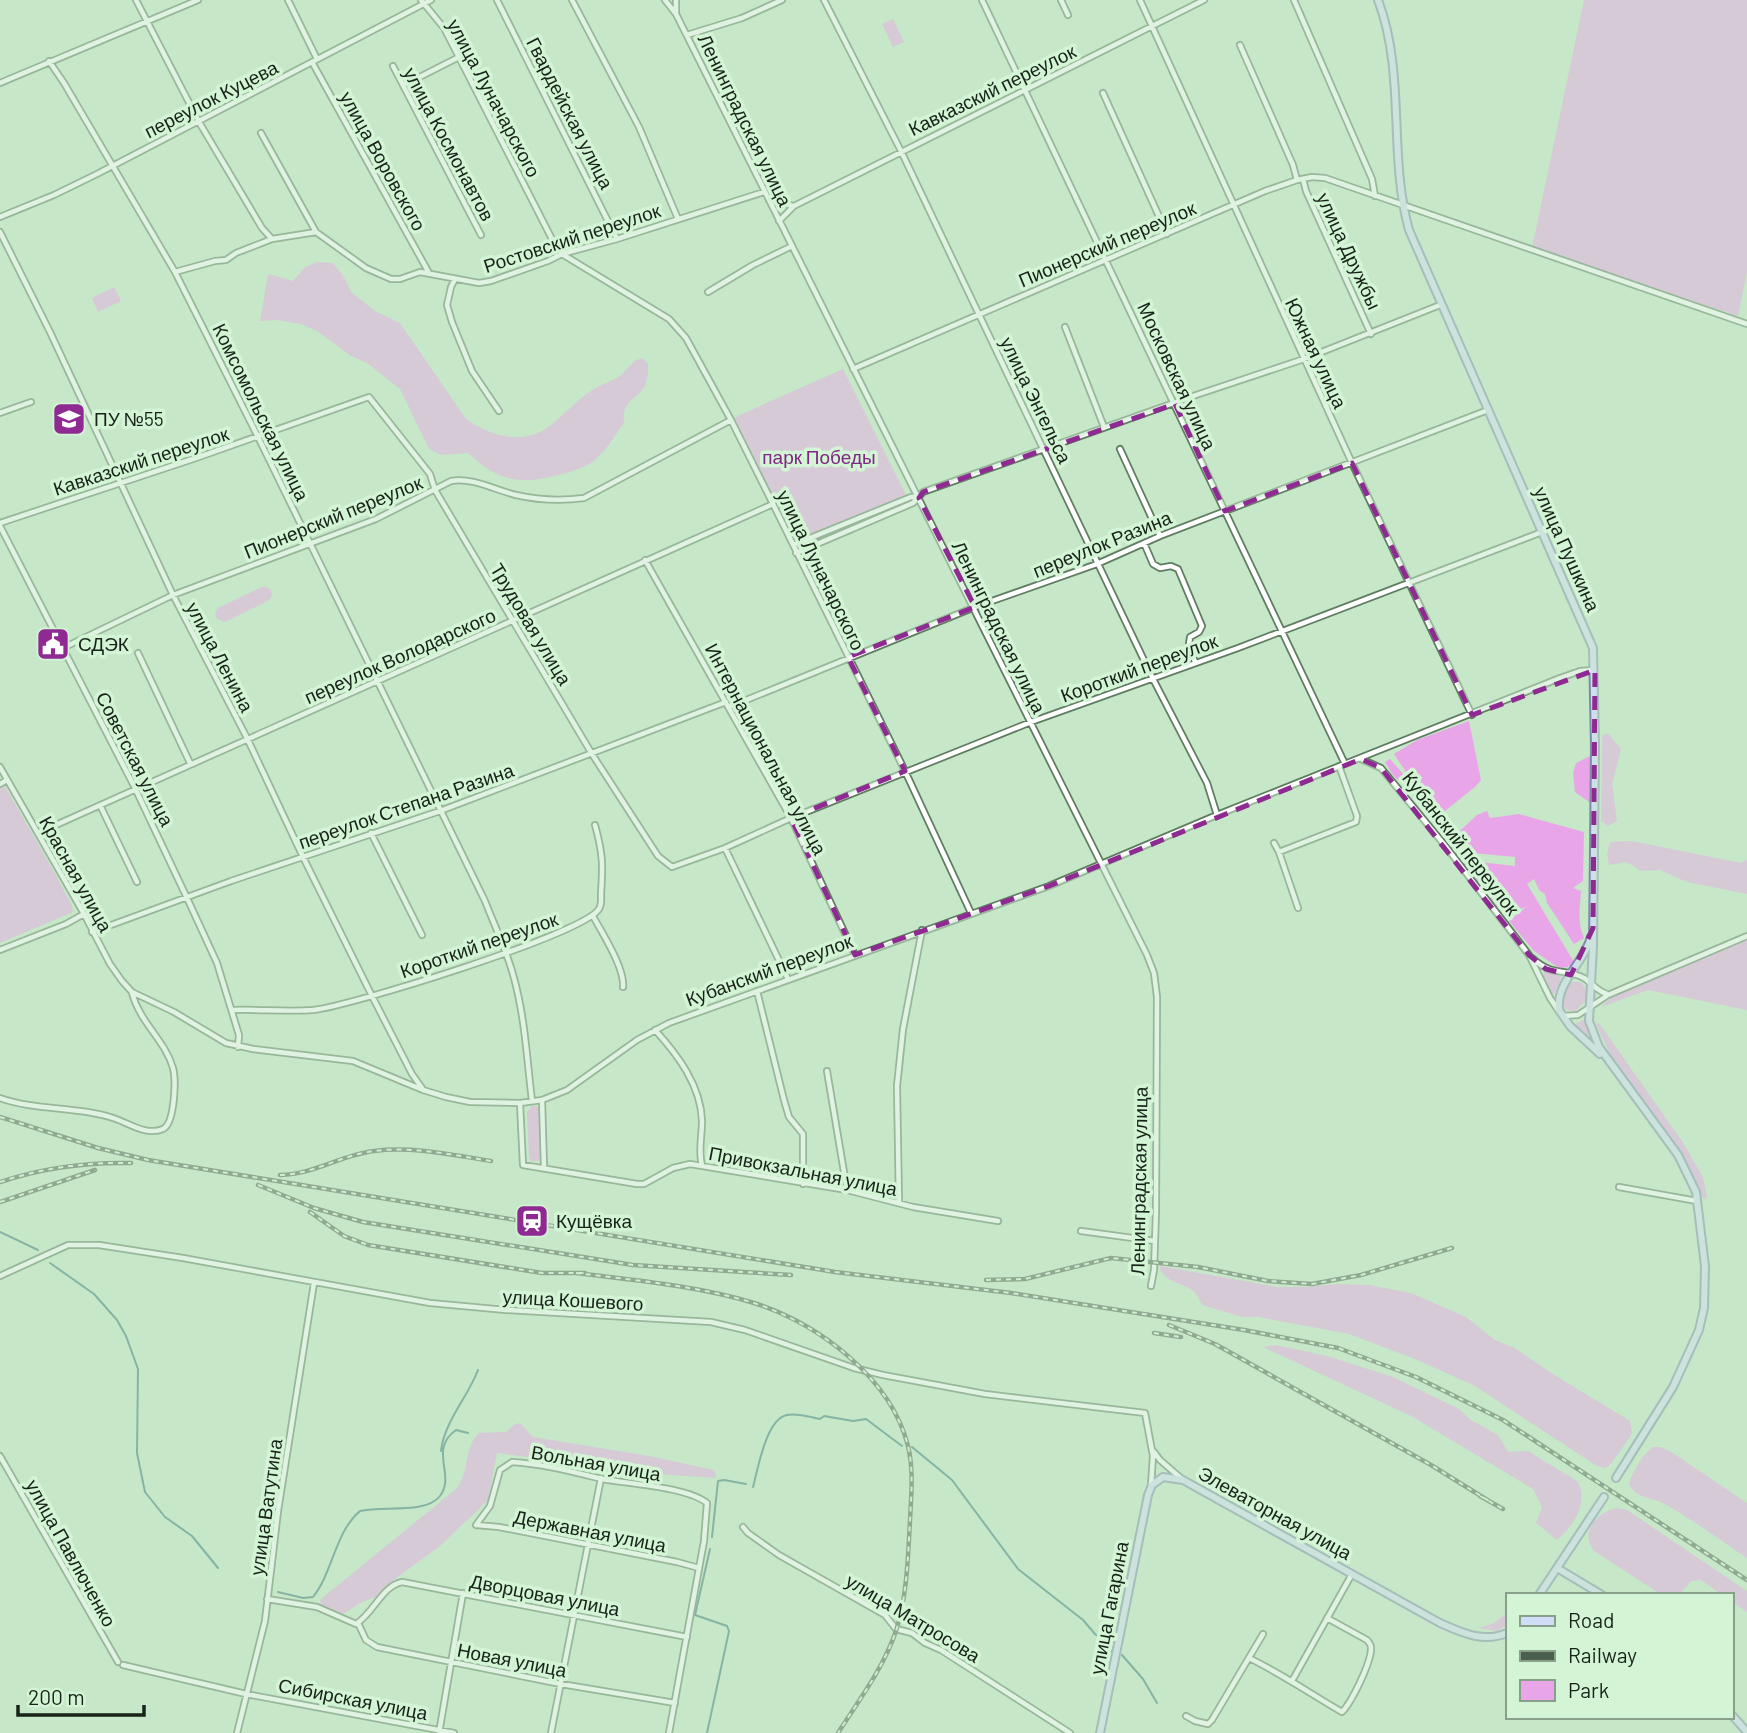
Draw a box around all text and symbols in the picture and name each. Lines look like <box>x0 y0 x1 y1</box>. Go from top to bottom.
street label: улица Луначарского <box>443 15 546 181</box>
street label: Ленинградская улица <box>694 30 797 210</box>
street label: Гвардейская улица <box>522 33 619 193</box>
street label: Кавказский переулок <box>904 39 1080 140</box>
street label: переулок Куцева <box>140 55 282 142</box>
street label: улица Космонавтов <box>399 63 500 225</box>
street label: улица Воровского <box>336 87 431 235</box>
street label: улица Дружбы <box>1312 189 1387 313</box>
street label: Пионерский переулок <box>1015 196 1200 291</box>
street label: Ростовский переулок <box>480 198 664 277</box>
street label: Южная улица <box>1281 294 1352 412</box>
street label: Московская улица <box>1133 298 1222 454</box>
street label: Комсомольская улица <box>209 319 315 505</box>
street label: улица Энгельса <box>996 333 1077 467</box>
school or university icon: ПУ №55 <box>50 400 88 438</box>
place label: ПУ №55 <box>94 407 163 430</box>
street label: Кавказский переулок <box>50 421 232 500</box>
park label: парк Победы <box>762 445 876 468</box>
street label: Пионерский переулок <box>240 470 426 563</box>
street label: улица Пушкина <box>1530 483 1605 615</box>
street label: улица Луначарского <box>773 486 870 654</box>
street label: переулок Разина <box>1029 505 1175 582</box>
street label: Ленинградская улица <box>948 537 1051 717</box>
street label: Трудовая улица <box>486 559 577 689</box>
street label: улица Ленина <box>182 598 259 716</box>
street label: переулок Володарского <box>301 603 499 708</box>
public building icon: СДЭК <box>34 625 72 663</box>
street label: Короткий переулок <box>1057 628 1221 707</box>
place label: СДЭК <box>78 632 129 655</box>
street label: Интернациональная улица <box>701 639 832 859</box>
street label: Советская улица <box>92 688 179 830</box>
street label: переулок Степана Разина <box>295 758 517 853</box>
street label: Кубанский переулок <box>1398 766 1525 920</box>
street label: Красная улица <box>35 812 118 936</box>
street label: Короткий переулок <box>397 907 561 982</box>
street label: Кубанский переулок <box>682 928 856 1010</box>
street label: Ленинградская улица <box>1125 1086 1152 1276</box>
street label: Привокзальная улица <box>707 1141 900 1200</box>
station icon: Кущёвка <box>513 1202 551 1240</box>
place label: Кущёвка <box>556 1209 633 1232</box>
street label: улица Кошевого <box>502 1284 644 1315</box>
street label: улица Ватутина <box>245 1437 287 1577</box>
street label: Вольная улица <box>529 1440 663 1485</box>
street label: Элеваторная улица <box>1195 1461 1356 1564</box>
street label: улица Павлюченко <box>21 1475 121 1630</box>
street label: Державная улица <box>512 1504 669 1557</box>
street label: улица Гагарина <box>1084 1539 1133 1676</box>
street label: улица Матросова <box>842 1568 985 1667</box>
street label: Дворцовая улица <box>468 1569 622 1620</box>
legend <box>1506 1593 1733 1719</box>
text: Road <box>1568 1607 1614 1632</box>
street label: Новая улица <box>455 1638 569 1681</box>
text: Railway <box>1568 1642 1637 1667</box>
street label: Сибирская улица <box>277 1673 430 1724</box>
scale bar <box>18 1674 144 1718</box>
text: Park <box>1568 1677 1609 1702</box>
text: 200 m <box>28 1684 85 1709</box>

